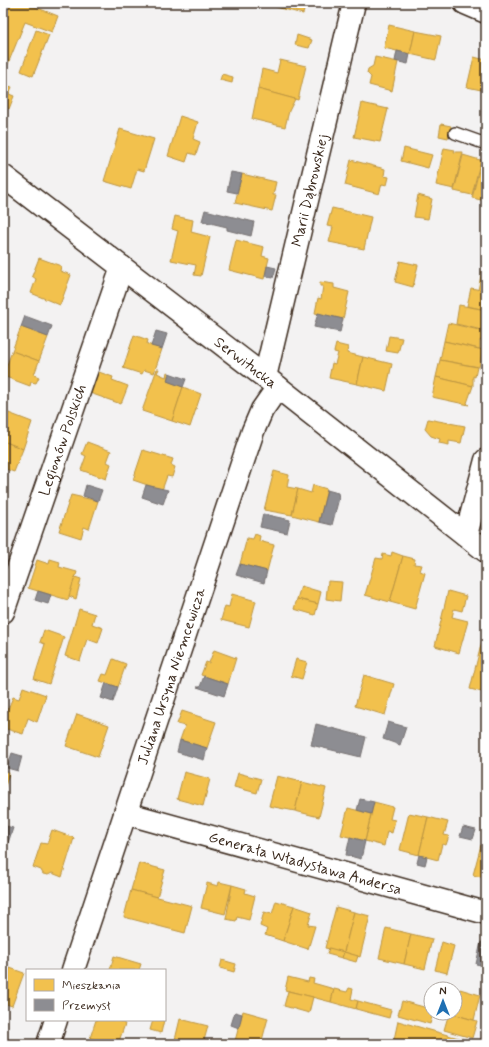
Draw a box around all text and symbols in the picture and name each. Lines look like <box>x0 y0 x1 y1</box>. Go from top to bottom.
street label: Marii Dąbrowskiej <box>287 132 334 249</box>
street label: Serwitucka <box>210 333 281 394</box>
street label: Legionów Polskich <box>35 381 92 499</box>
street label: Juliana Ursyna Niemcewicza <box>133 584 211 768</box>
street label: Generała Władysława Andersa <box>206 828 404 900</box>
legend <box>26 969 166 1021</box>
text: Mieszkania <box>62 978 121 994</box>
north arrow <box>423 981 463 1021</box>
text: N <box>439 985 447 999</box>
text: Przemysł <box>62 998 112 1014</box>

